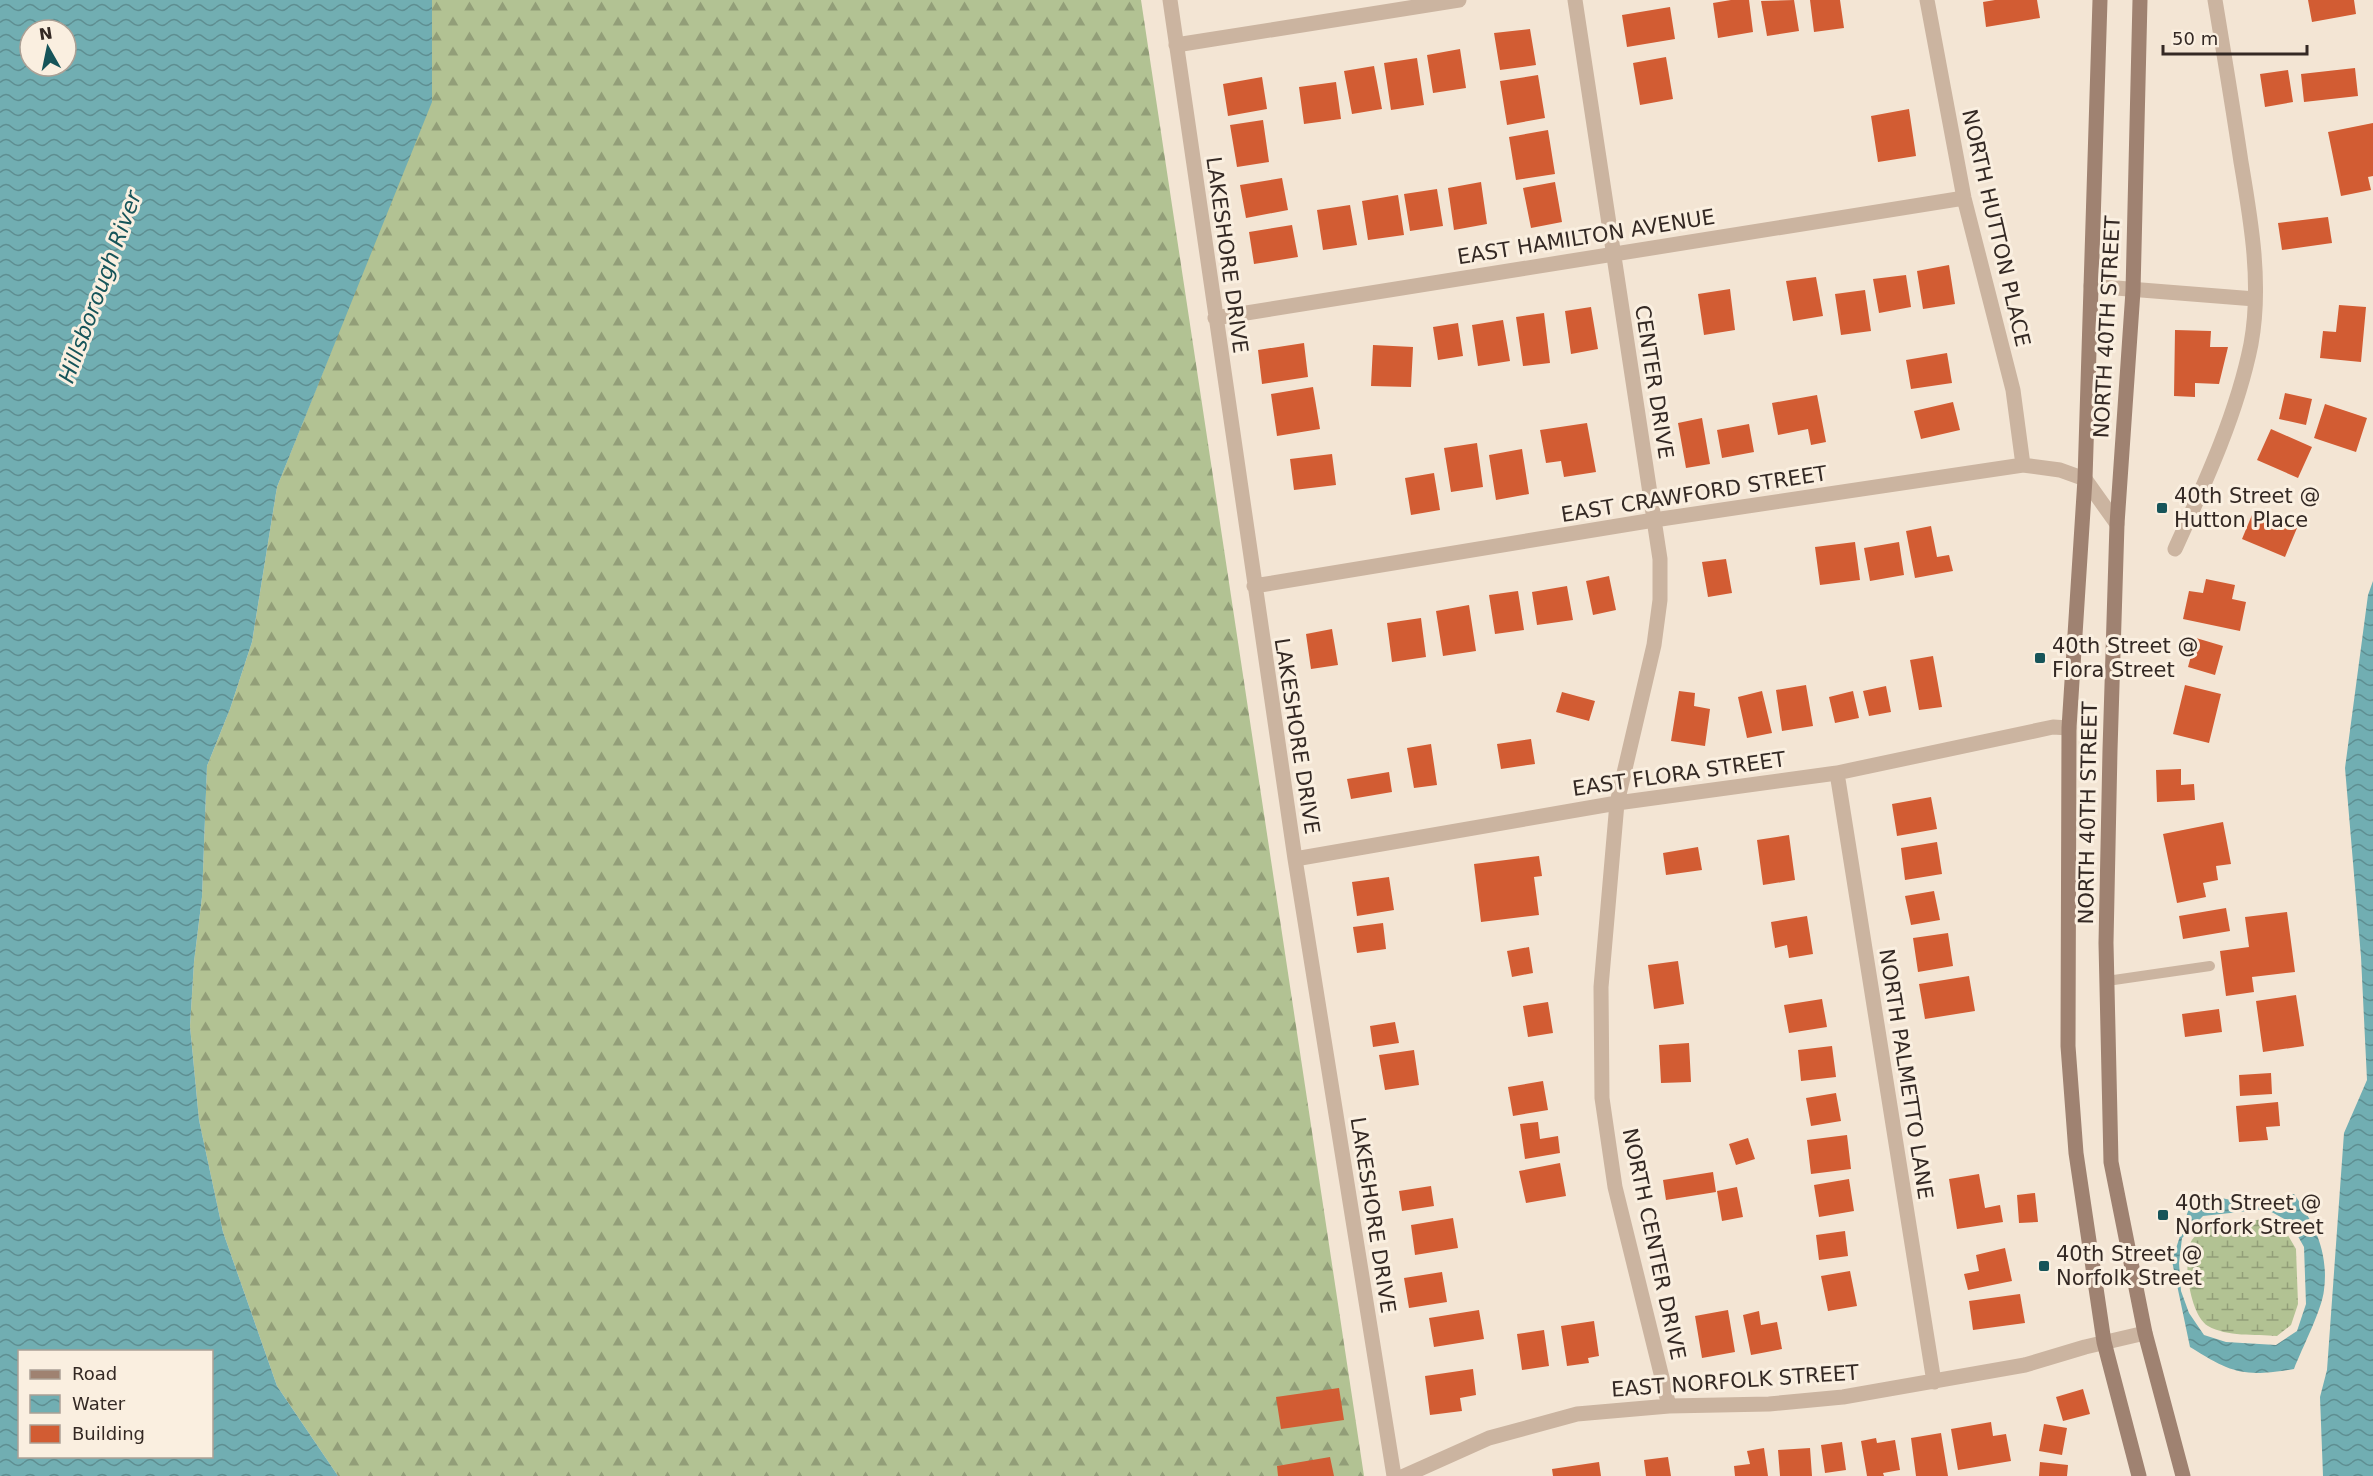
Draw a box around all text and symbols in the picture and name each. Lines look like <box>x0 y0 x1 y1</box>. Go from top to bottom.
north arrow <box>18 18 78 78</box>
scale bar <box>2163 18 2307 56</box>
text: N <box>38 23 54 44</box>
text: 50 m <box>2172 28 2218 49</box>
street label: NORTH HUTTON PLACE <box>1957 107 2035 349</box>
street label: LAKESHORE DRIVE <box>1201 155 1253 355</box>
water label: Hillsborough River <box>54 186 147 386</box>
street label: EAST HAMILTON AVENUE <box>1455 205 1717 269</box>
street label: NORTH 40TH STREET <box>2089 215 2125 439</box>
street label: CENTER DRIVE <box>1630 303 1678 461</box>
street label: EAST CRAWFORD STREET <box>1559 461 1829 527</box>
place label: 40th Street @ Hutton Place <box>2174 484 2320 532</box>
marker: 40th Street @ Hutton Place <box>2155 501 2169 515</box>
place label: 40th Street @ Flora Street <box>2052 634 2198 682</box>
street label: LAKESHORE DRIVE <box>1270 636 1324 836</box>
marker: 40th Street @ Flora Street <box>2033 651 2047 665</box>
street label: NORTH 40TH STREET <box>2074 701 2102 925</box>
street label: EAST FLORA STREET <box>1571 747 1787 801</box>
street label: NORTH PALMETTO LANE <box>1874 947 1938 1201</box>
street label: LAKESHORE DRIVE <box>1346 1115 1400 1315</box>
street label: NORTH CENTER DRIVE <box>1618 1126 1690 1362</box>
place label: 40th Street @ Norfork Street <box>2175 1191 2324 1239</box>
marker: 40th Street @ Norfork Street <box>2156 1208 2170 1222</box>
place label: 40th Street @ Norfolk Street <box>2056 1242 2202 1290</box>
marker: 40th Street @ Norfolk Street <box>2037 1259 2051 1273</box>
legend <box>18 1350 213 1458</box>
street label: EAST NORFOLK STREET <box>1610 1360 1860 1402</box>
text: Road <box>72 1363 117 1384</box>
text: Water <box>72 1393 126 1414</box>
text: Building <box>72 1423 145 1444</box>

